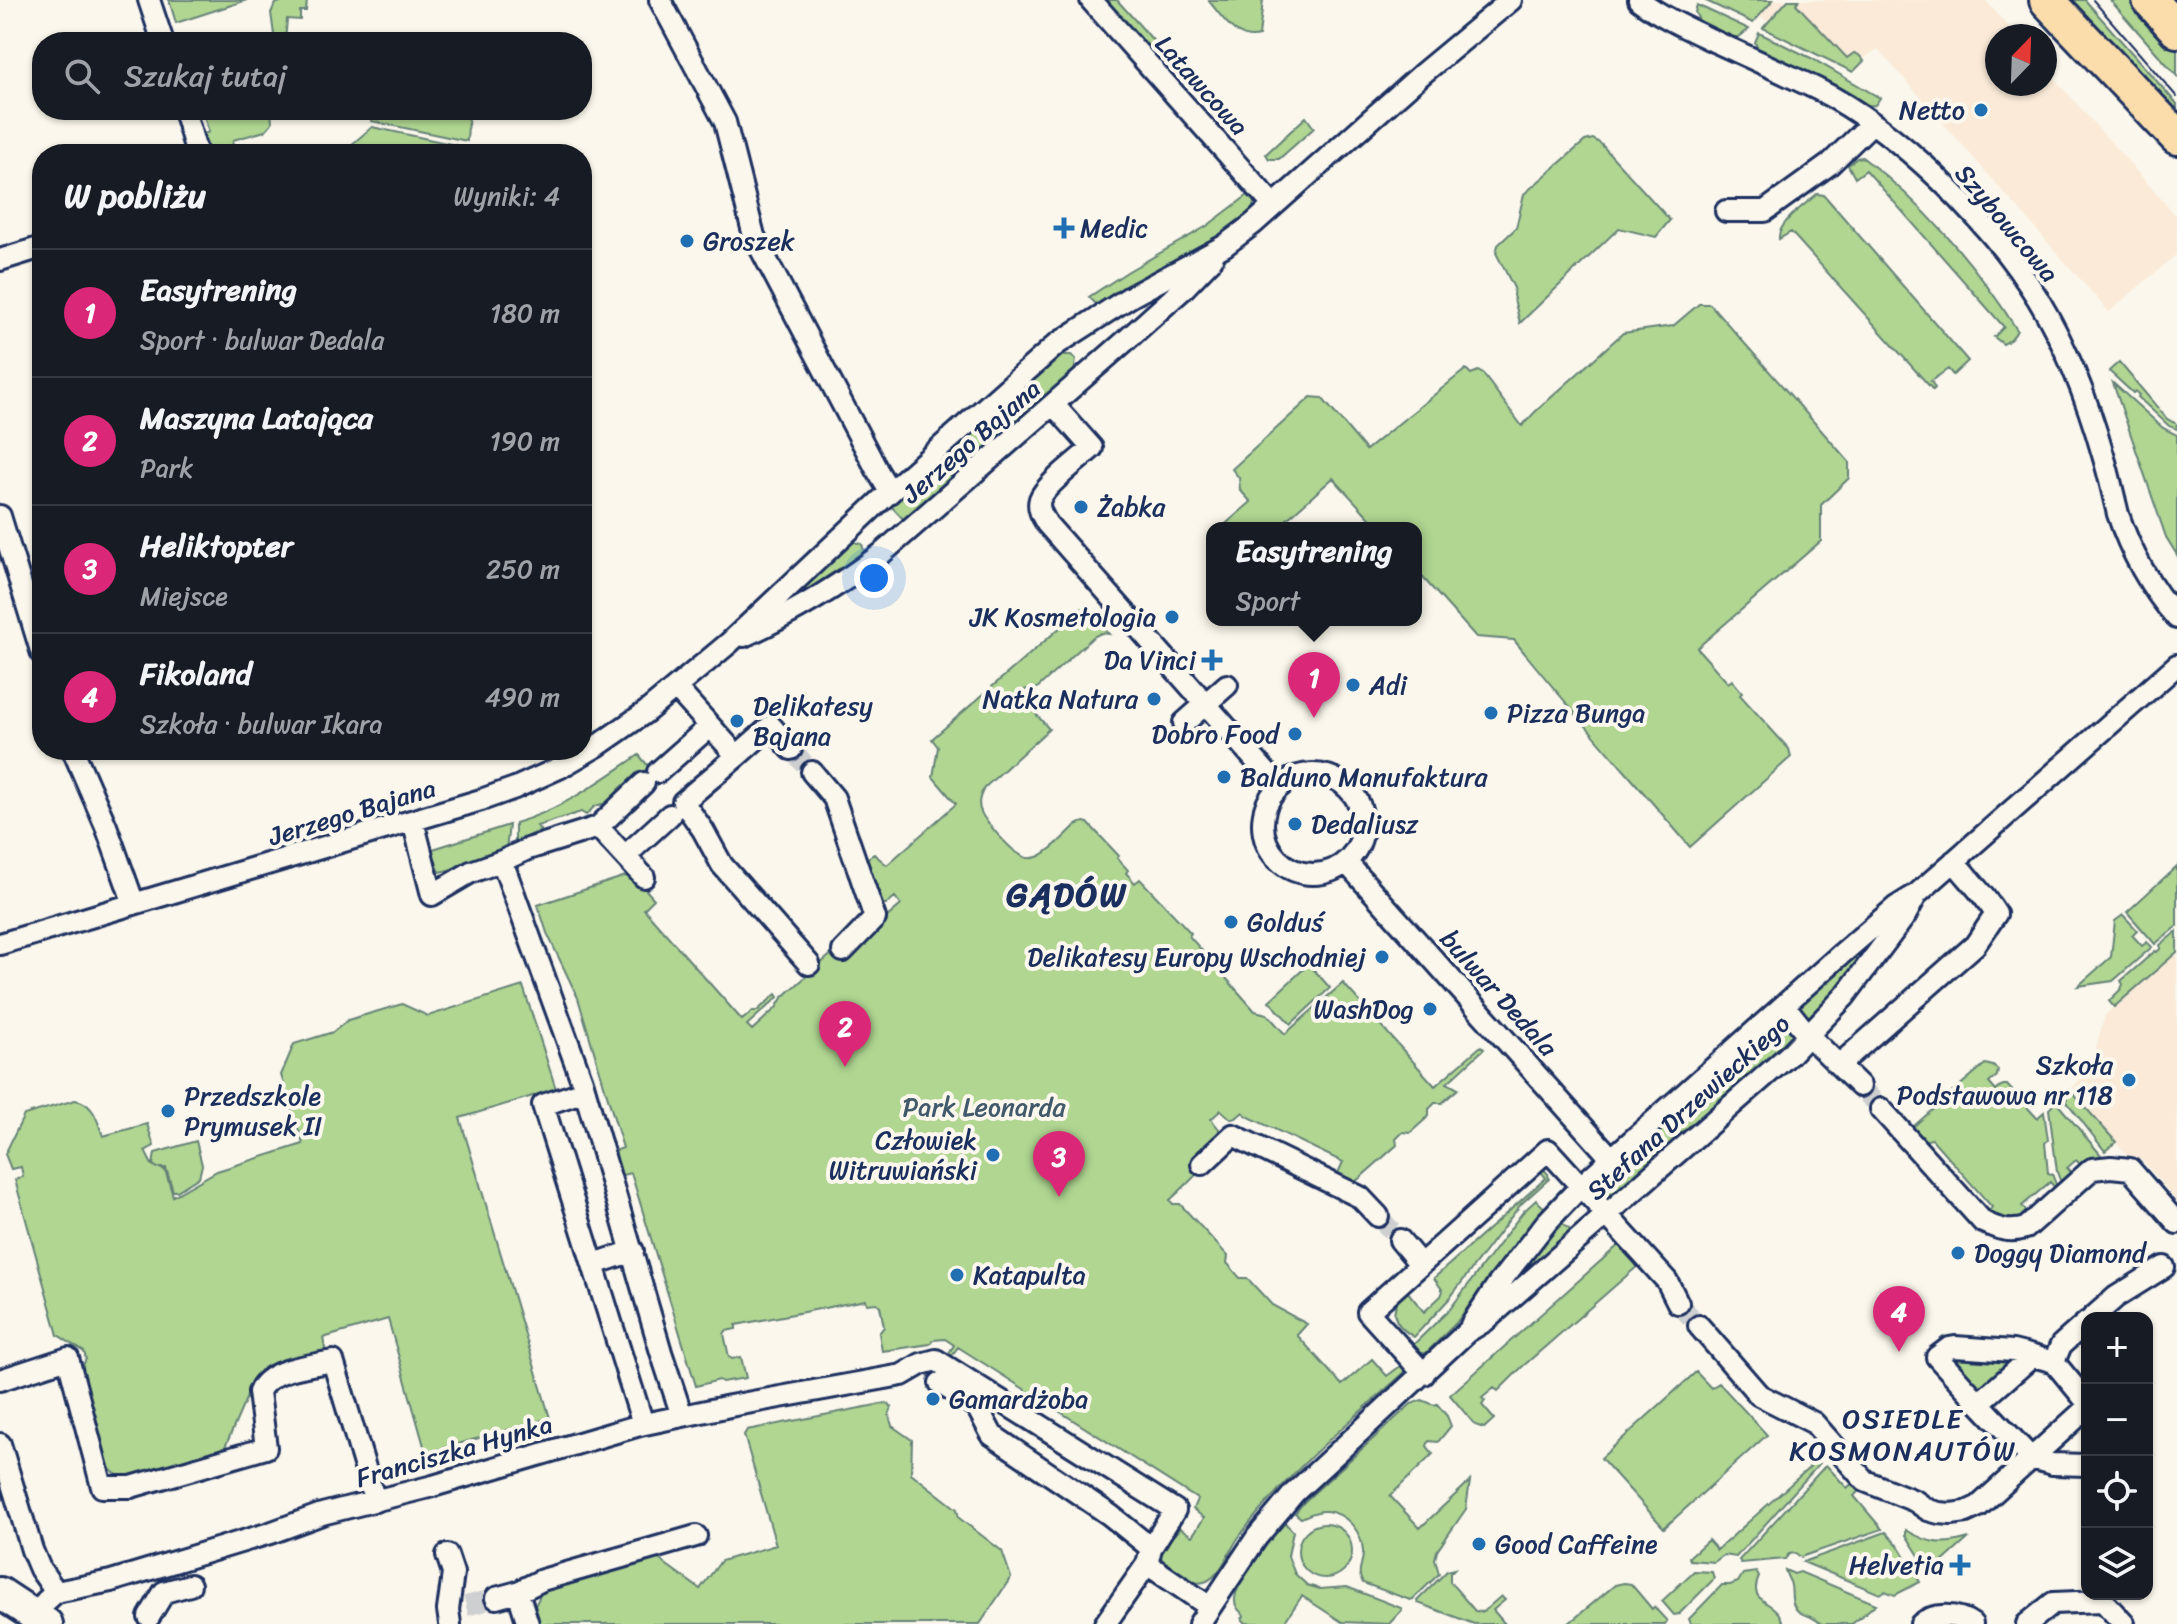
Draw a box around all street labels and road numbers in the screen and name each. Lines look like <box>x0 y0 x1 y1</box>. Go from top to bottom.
street label: Latawcowa <box>1143 23 1261 147</box>
street label: Szybowcowa <box>1943 153 2071 293</box>
street label: Jerzego Bajana <box>890 367 1051 516</box>
street label: Jerzego Bajana <box>262 765 441 860</box>
street label: bulwar Dedala <box>1429 918 1570 1068</box>
street label: Stefana Drzewieckiego <box>1575 1002 1801 1212</box>
street label: Franciszka Hynka <box>350 1401 558 1501</box>

